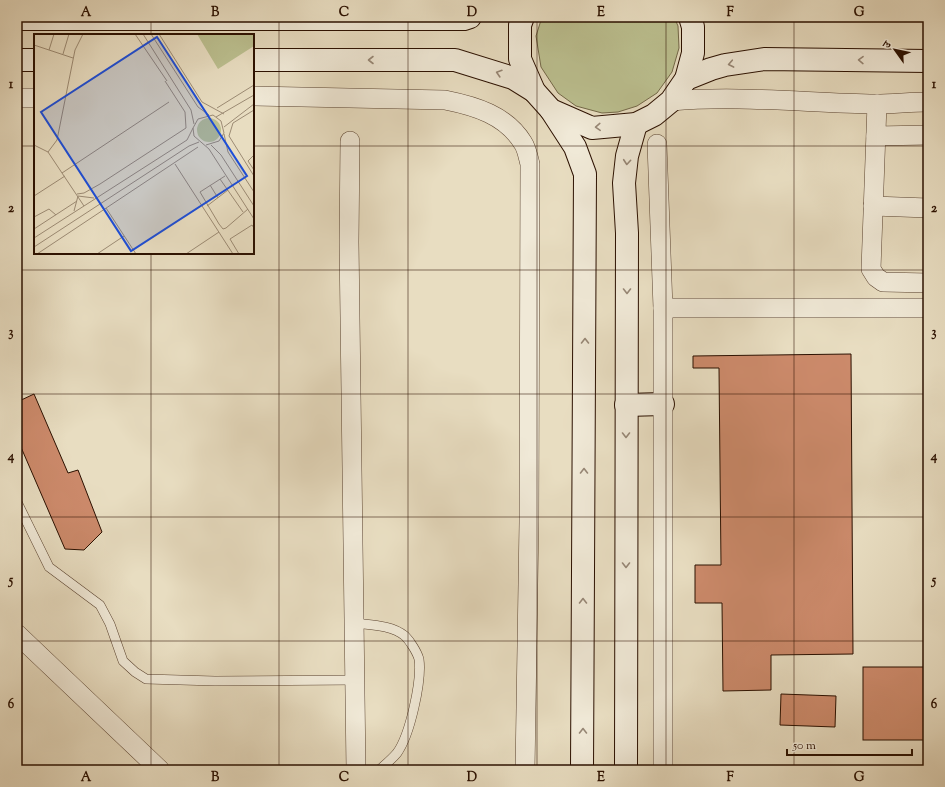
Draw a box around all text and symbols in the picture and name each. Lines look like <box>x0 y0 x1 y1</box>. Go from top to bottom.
text: A <box>81 4 92 22</box>
text: B <box>211 4 220 22</box>
text: C <box>339 4 349 22</box>
text: D <box>467 4 477 22</box>
text: E <box>597 4 605 22</box>
text: F <box>726 4 734 22</box>
text: G <box>854 4 865 22</box>
north arrow <box>875 30 915 70</box>
inset map <box>34 34 254 254</box>
text: उ <box>879 37 896 53</box>
one-way arrow <box>368 56 374 64</box>
one-way arrow <box>858 56 864 65</box>
one-way arrow <box>728 59 734 68</box>
one-way arrow <box>496 69 503 78</box>
text: 1 <box>9 76 14 94</box>
text: 1 <box>932 76 937 94</box>
one-way arrow <box>595 123 601 132</box>
one-way arrow <box>623 159 632 165</box>
text: 2 <box>8 200 15 218</box>
text: 2 <box>931 200 938 218</box>
one-way arrow <box>623 288 631 294</box>
text: 3 <box>8 324 14 342</box>
text: 3 <box>931 324 937 342</box>
one-way arrow <box>581 338 589 344</box>
one-way arrow <box>622 432 630 438</box>
text: 4 <box>7 448 15 466</box>
text: 4 <box>930 448 938 466</box>
one-way arrow <box>580 468 588 474</box>
one-way arrow <box>622 562 630 568</box>
text: 5 <box>8 572 14 590</box>
text: 5 <box>931 572 937 590</box>
one-way arrow <box>579 598 587 604</box>
text: 6 <box>8 696 15 714</box>
text: 6 <box>931 696 938 714</box>
one-way arrow <box>578 728 587 734</box>
scale bar <box>787 731 912 757</box>
text: 50 m <box>792 737 816 755</box>
text: A <box>81 769 92 787</box>
text: B <box>211 769 220 787</box>
text: C <box>339 769 349 787</box>
text: D <box>467 769 477 787</box>
text: E <box>597 769 605 787</box>
text: F <box>726 769 734 787</box>
text: G <box>854 769 865 787</box>

